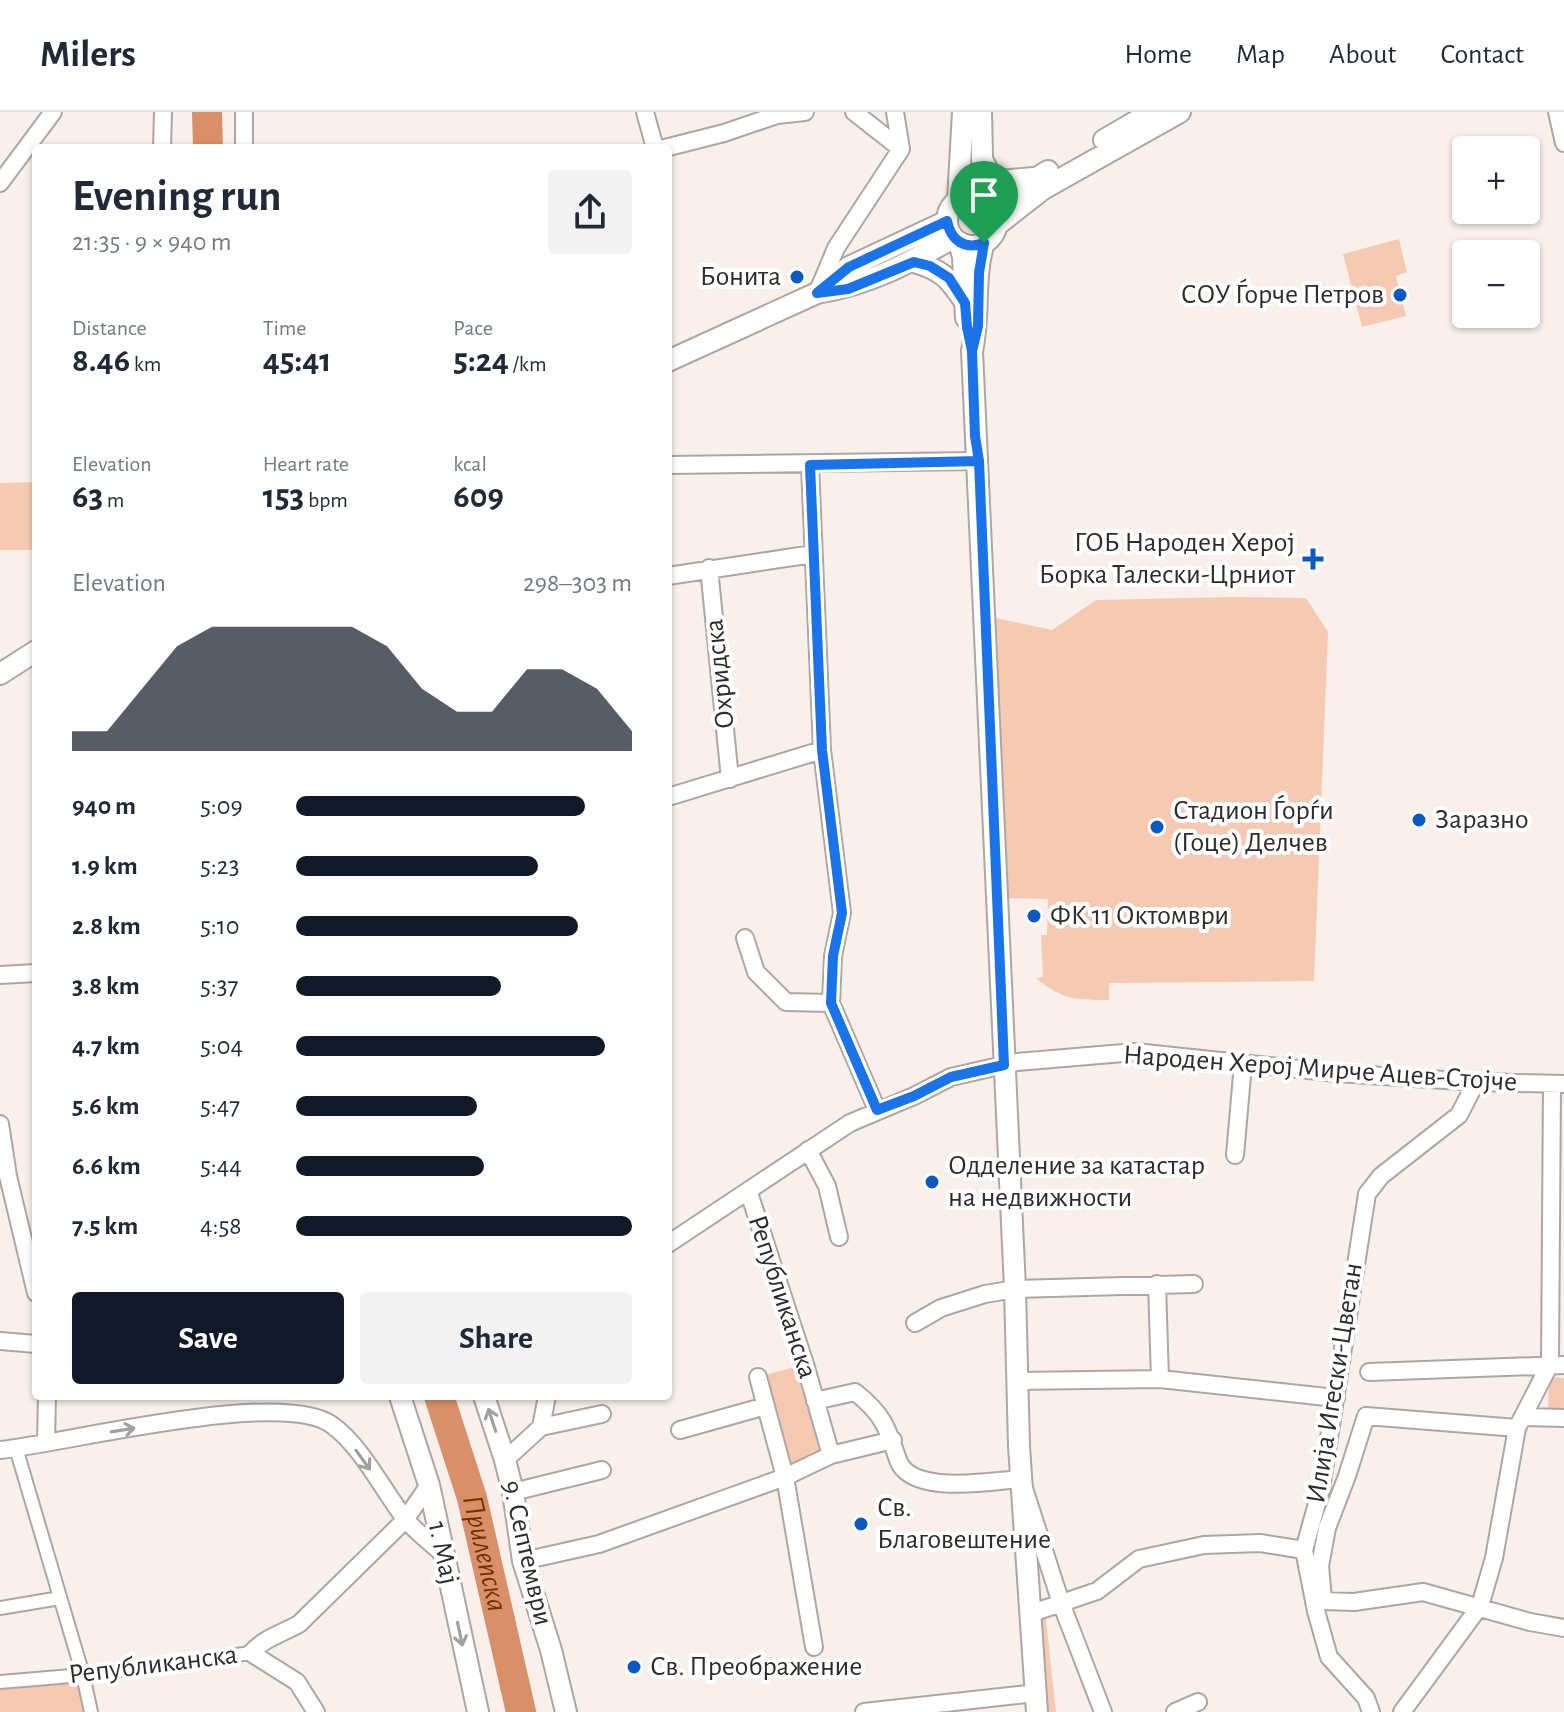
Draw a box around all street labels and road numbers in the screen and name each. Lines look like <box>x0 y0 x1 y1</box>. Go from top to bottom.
street label: Охридска <box>700 617 740 730</box>
street label: Народен Херој Мирче Ацев-Стојче <box>1122 1041 1518 1097</box>
street label: Републиканска <box>742 1212 822 1382</box>
street label: Илија Игески-Цветан <box>1302 1261 1368 1505</box>
street label: 9. Септември <box>497 1478 557 1628</box>
street label: 1. Мај <box>423 1519 463 1587</box>
street label: Републиканска <box>67 1641 239 1689</box>

